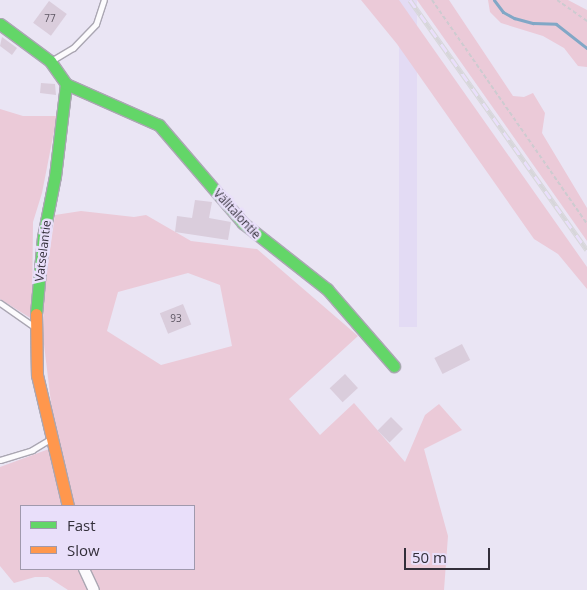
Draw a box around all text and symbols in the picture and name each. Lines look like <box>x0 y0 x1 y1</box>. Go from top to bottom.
house number: 77 <box>44 13 56 25</box>
street label: Välitalontie <box>210 186 264 242</box>
street label: Vatselantie <box>32 220 54 282</box>
house number: 93 <box>170 313 182 325</box>
legend <box>20 505 195 570</box>
text: Fast <box>67 515 96 535</box>
scale bar <box>407 538 493 570</box>
text: Slow <box>67 540 100 560</box>
text: 50 m <box>412 547 447 567</box>

